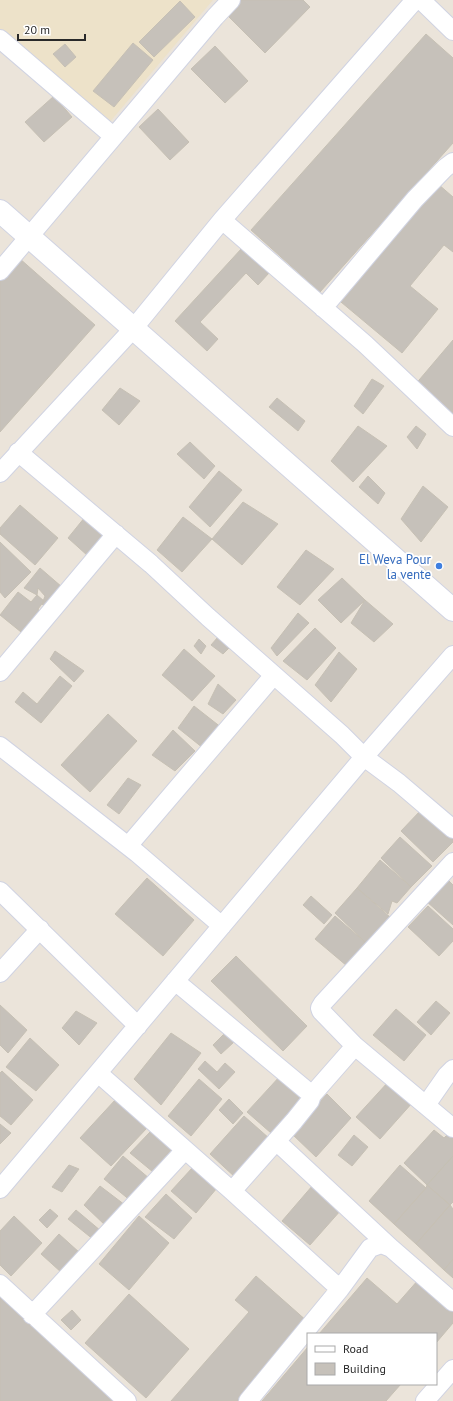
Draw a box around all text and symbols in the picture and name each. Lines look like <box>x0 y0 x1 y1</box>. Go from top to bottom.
scale bar <box>18 16 85 42</box>
text: 20 m <box>24 22 50 37</box>
place label: El Weva Pour la vente <box>359 551 432 583</box>
marker: El Weva Pour la vente <box>434 561 444 571</box>
legend <box>307 1333 437 1385</box>
text: Road <box>343 1341 368 1356</box>
text: Building <box>343 1361 386 1376</box>

